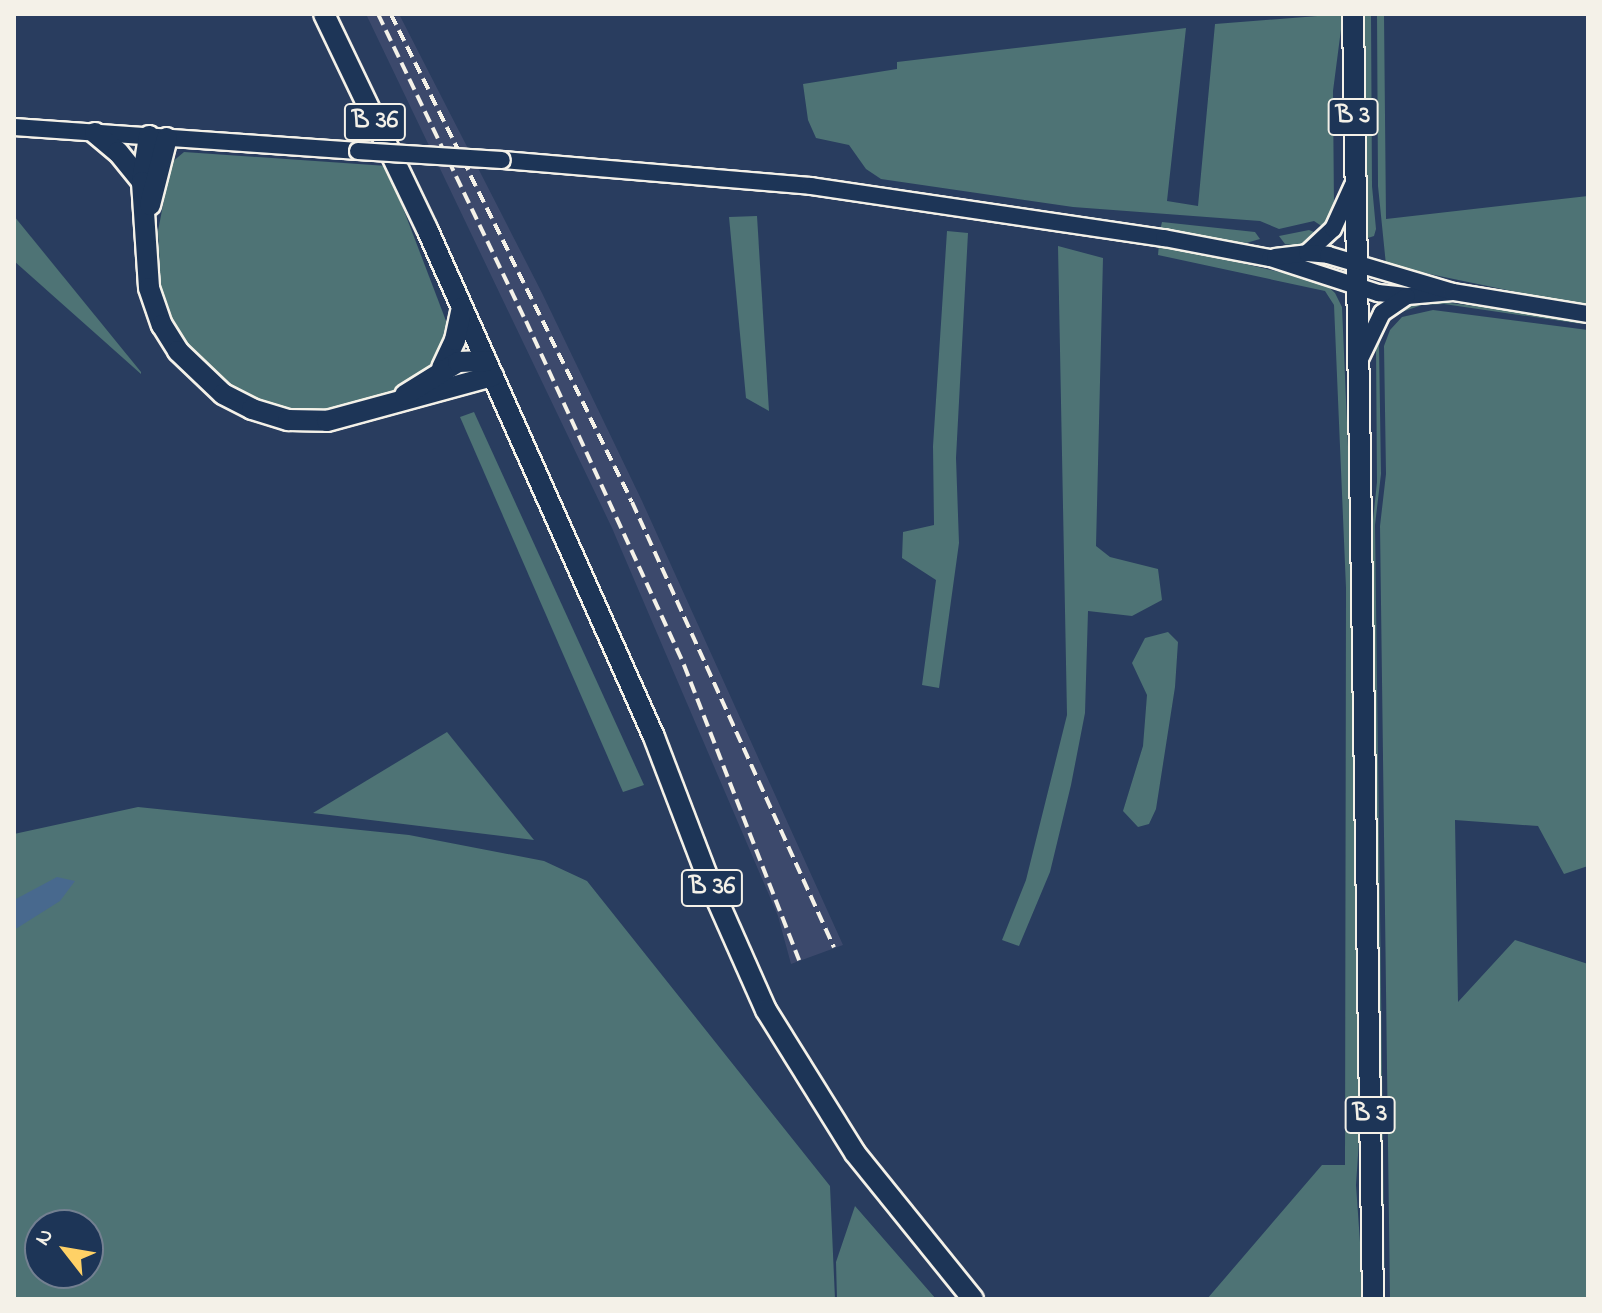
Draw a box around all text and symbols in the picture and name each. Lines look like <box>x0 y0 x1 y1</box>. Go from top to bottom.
road number: B 3 <box>1327 95 1379 139</box>
road number: B 36 <box>343 100 407 144</box>
road number: B 36 <box>680 866 744 910</box>
road number: B 3 <box>1344 1093 1396 1137</box>
north arrow <box>24 1209 104 1289</box>
text: N <box>28 1223 63 1252</box>

